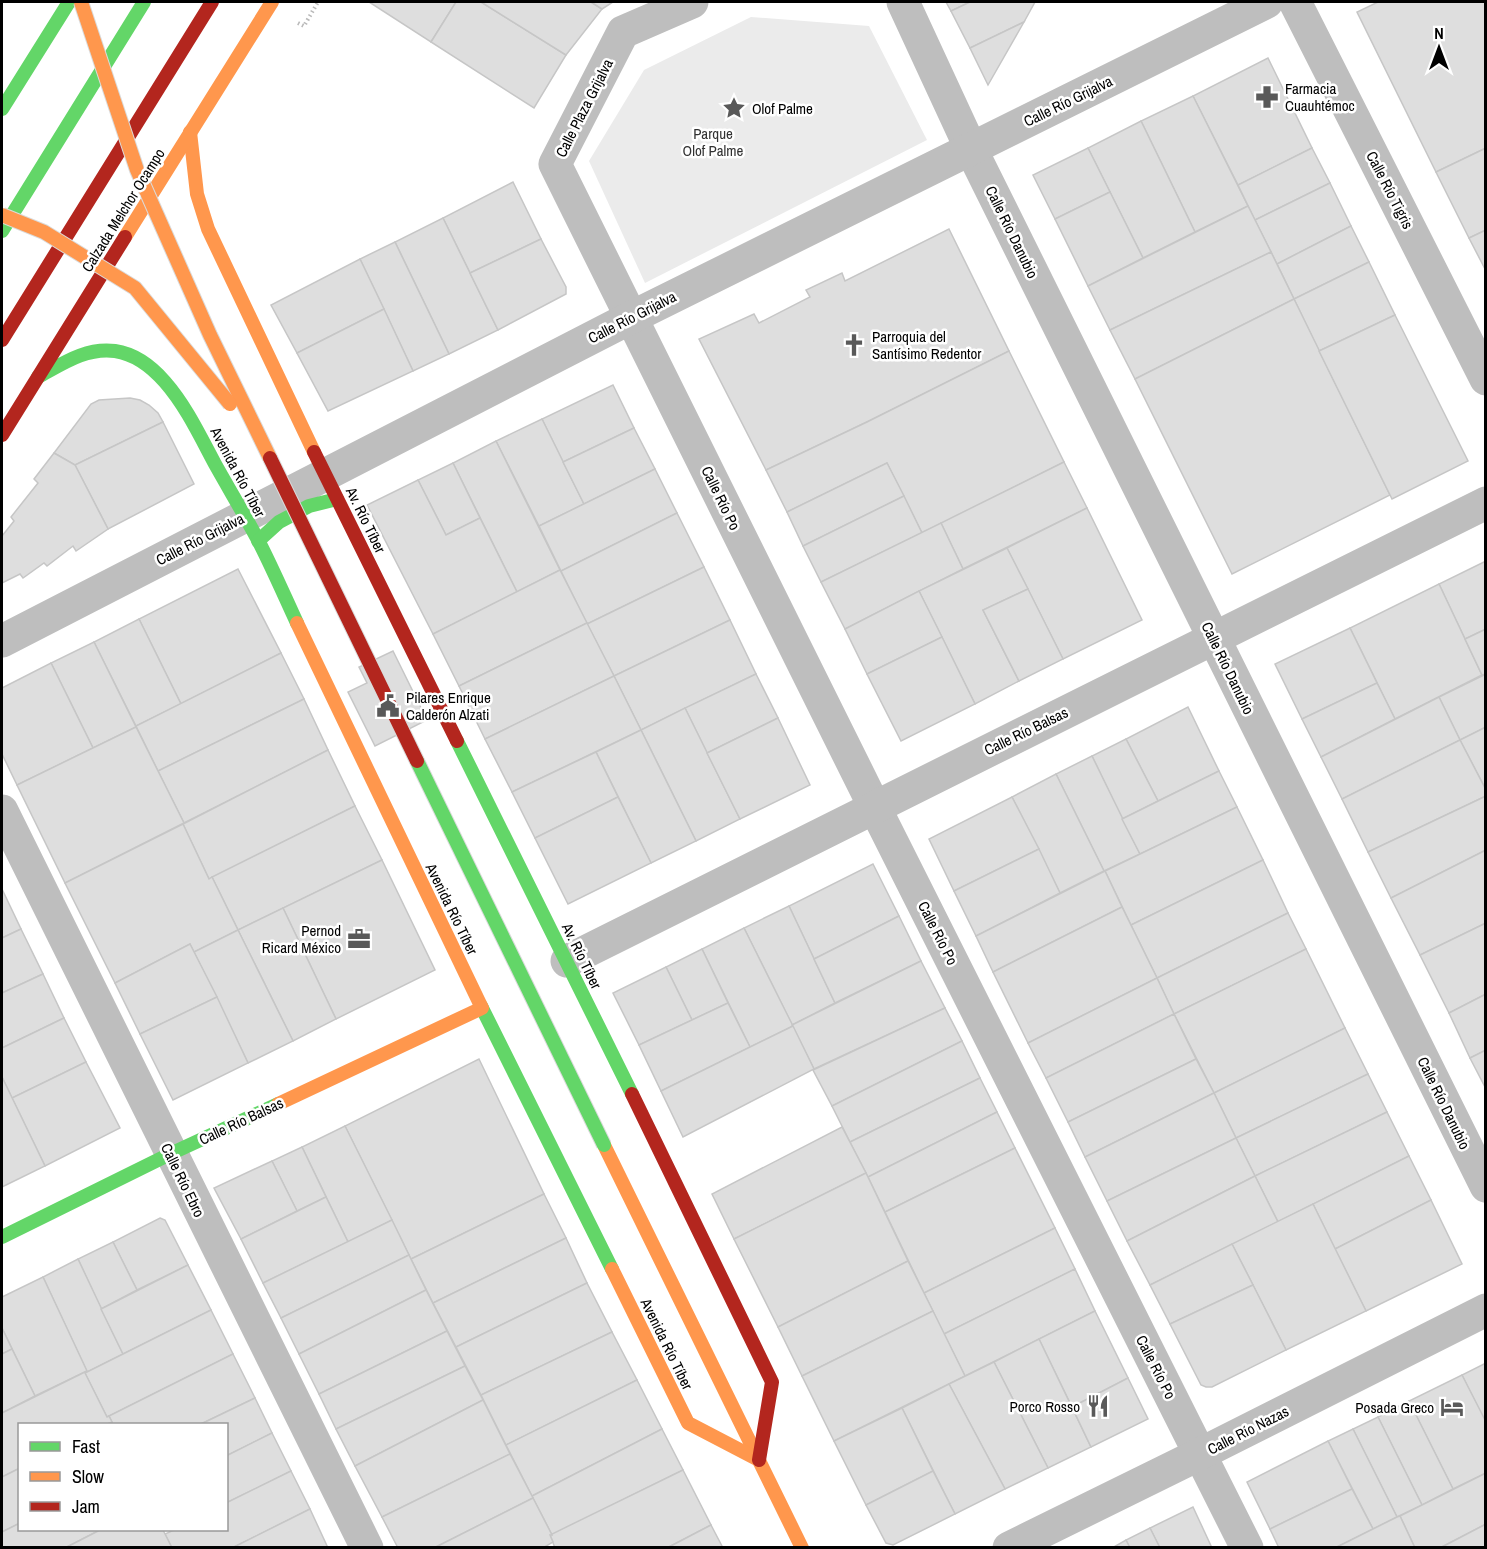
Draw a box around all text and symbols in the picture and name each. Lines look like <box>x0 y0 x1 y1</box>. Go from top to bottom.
north arrow <box>1409 18 1469 78</box>
text: N <box>1434 22 1444 44</box>
street label: Calle Plaza Grijalva <box>550 55 618 161</box>
street label: Calle Río Grijalva <box>1020 70 1116 132</box>
place label: Farmacia Cuauhtémoc <box>1285 78 1355 116</box>
pharmacy icon: Farmacia Cuauhtémoc <box>1254 84 1280 110</box>
place icon: Olof Palme <box>721 95 747 121</box>
place label: Olof Palme <box>752 98 813 119</box>
park label: Parque Olof Palme <box>683 123 744 161</box>
street label: Calzada Melchor Ocampo <box>76 144 170 276</box>
street label: Calle Río Tigris <box>1361 147 1419 233</box>
street label: Calle Río Danubio <box>981 182 1044 282</box>
street label: Calle Río Grijalva <box>584 286 680 348</box>
place label: Parroquia del Santísimo Redentor <box>872 326 981 364</box>
church icon: Parroquia del Santísimo Redentor <box>841 332 867 358</box>
street label: Avenida Río Tíber <box>205 422 271 521</box>
street label: Calle Río Po <box>696 462 746 534</box>
street label: Av. Río Tíber <box>341 483 391 556</box>
street label: Calle Río Grijalva <box>152 508 248 570</box>
street label: Calle Río Danubio <box>1197 618 1260 718</box>
place label: Pilares Enrique Calderón Alzati <box>406 687 491 725</box>
public building icon: Pilares Enrique Calderón Alzati <box>375 693 401 719</box>
street label: Calle Río Balsas <box>981 702 1071 760</box>
street label: Avenida Río Tíber <box>420 859 483 958</box>
street label: Calle Río Po <box>913 897 963 969</box>
street label: Av. Río Tíber <box>557 919 607 992</box>
place label: Pernod Ricard México <box>262 920 341 958</box>
office icon: Pernod Ricard México <box>346 926 372 952</box>
street label: Calle Río Danubio <box>1413 1053 1476 1153</box>
street label: Calle Río Balsas <box>195 1092 287 1150</box>
street label: Calle Río Ebro <box>156 1139 210 1221</box>
street label: Avenida Río Tíber <box>635 1294 698 1393</box>
street label: Calle Río Po <box>1131 1331 1181 1403</box>
restaurant icon: Porco Rosso <box>1085 1393 1111 1419</box>
hotel icon: Posada Greco <box>1439 1394 1465 1420</box>
place label: Porco Rosso <box>1010 1396 1080 1417</box>
place label: Posada Greco <box>1355 1397 1434 1418</box>
street label: Calle Río Nazas <box>1204 1400 1292 1460</box>
legend <box>18 1423 228 1531</box>
text: Fast <box>72 1434 100 1459</box>
text: Slow <box>72 1464 104 1489</box>
text: Jam <box>72 1494 100 1519</box>

